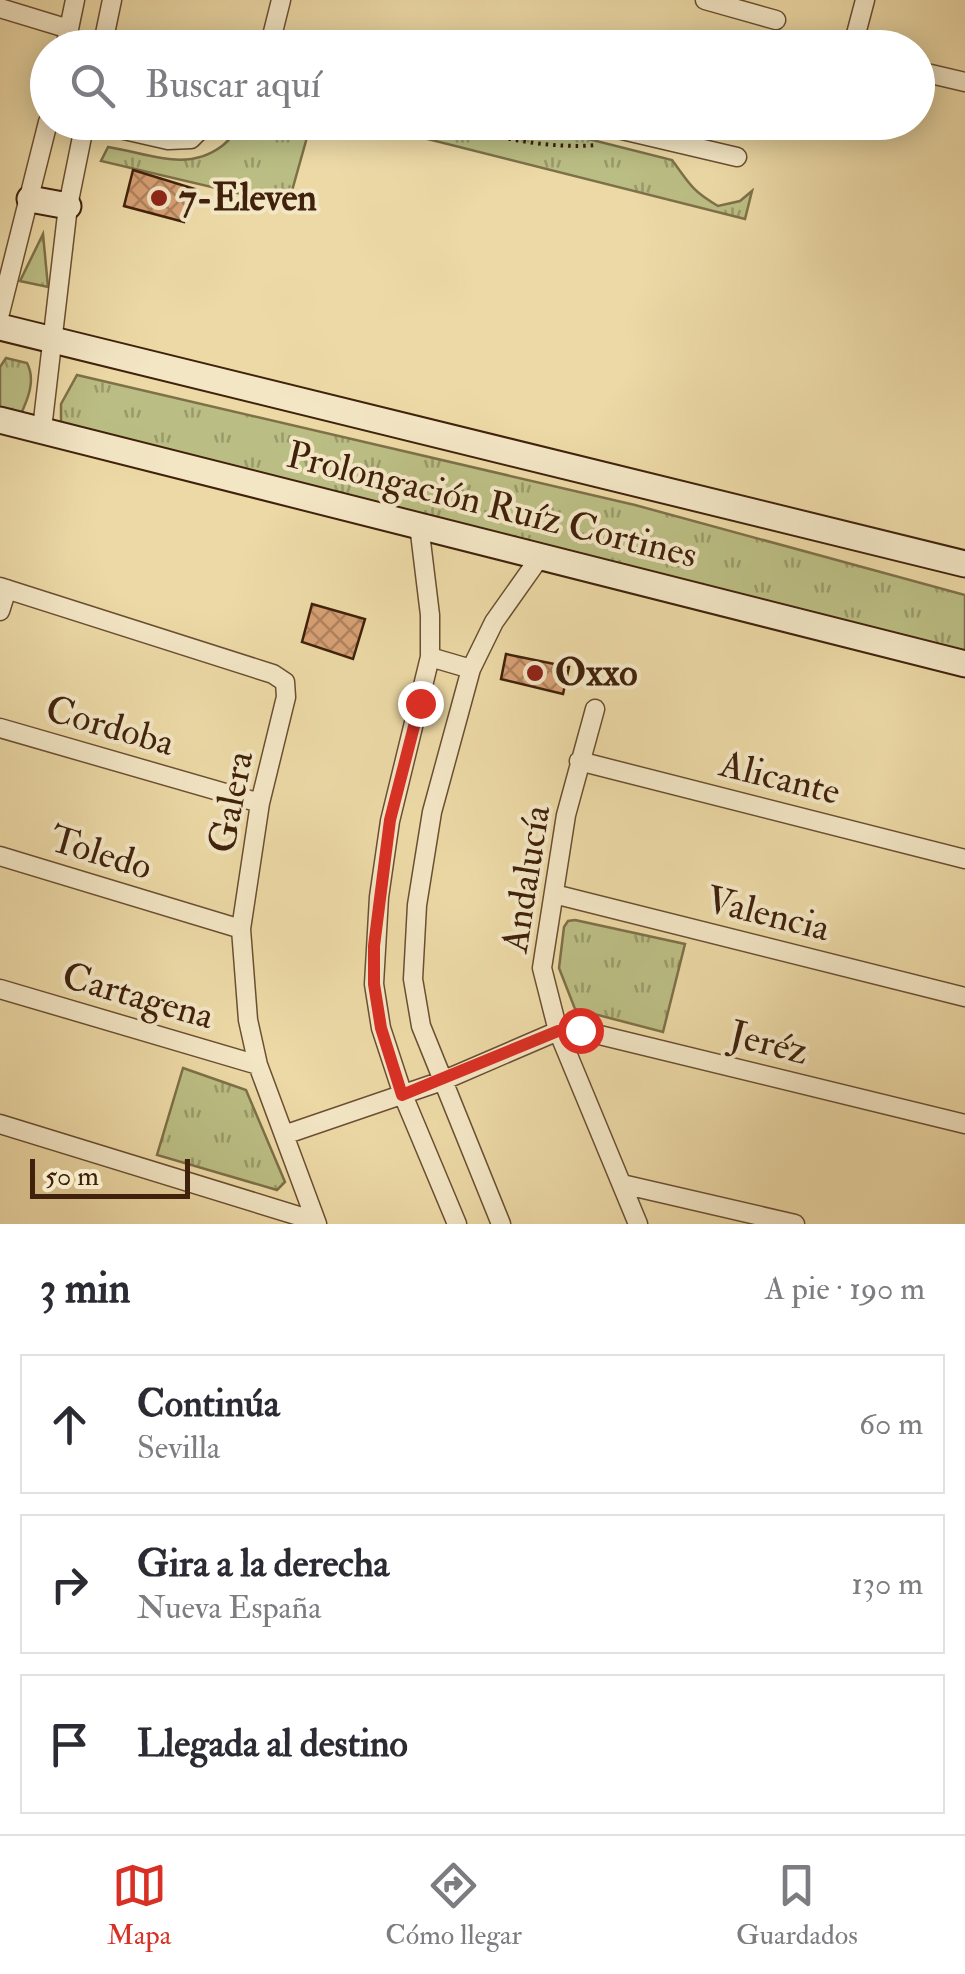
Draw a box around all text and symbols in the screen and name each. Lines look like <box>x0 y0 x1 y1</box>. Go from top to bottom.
search box <box>30 30 935 140</box>
icon: search <box>65 58 120 113</box>
text: Buscar aquí <box>145 61 321 109</box>
place label: 7-Eleven <box>179 174 317 222</box>
marker: 7-Eleven <box>148 187 170 209</box>
street label: Prolongación Ruíz Cortines <box>282 431 702 579</box>
place label: Oxxo <box>555 649 638 697</box>
marker: Oxxo <box>524 662 546 684</box>
route end <box>398 681 444 727</box>
street label: Cordoba <box>40 685 180 767</box>
street label: Alicante <box>714 740 845 816</box>
street label: Galera <box>198 747 264 857</box>
street label: Andalucía <box>491 802 561 957</box>
street label: Toledo <box>44 815 158 891</box>
street label: Valencia <box>701 876 835 953</box>
street label: Cartagena <box>57 952 220 1041</box>
route start <box>558 1008 604 1054</box>
street label: Jeréz <box>724 1010 813 1076</box>
scale bar <box>30 1154 190 1198</box>
text: 50 m <box>45 1159 99 1194</box>
text: 3 min <box>40 1263 130 1315</box>
text: A pie · 190 m <box>765 1269 925 1309</box>
text: Continúa <box>137 1380 280 1428</box>
icon: ahead <box>42 1397 97 1452</box>
text: 60 m <box>859 1404 923 1444</box>
text: Sevilla <box>137 1428 220 1468</box>
text: Gira a la derecha <box>137 1540 389 1588</box>
icon: right <box>42 1557 97 1612</box>
text: 130 m <box>851 1564 923 1604</box>
text: Nueva España <box>137 1588 321 1628</box>
icon: arrive <box>42 1717 97 1772</box>
text: Llegada al destino <box>137 1720 408 1768</box>
tab: Mapa <box>107 1858 171 1953</box>
tab: Cómo llegar <box>385 1858 522 1953</box>
tab: Guardados <box>736 1858 858 1953</box>

